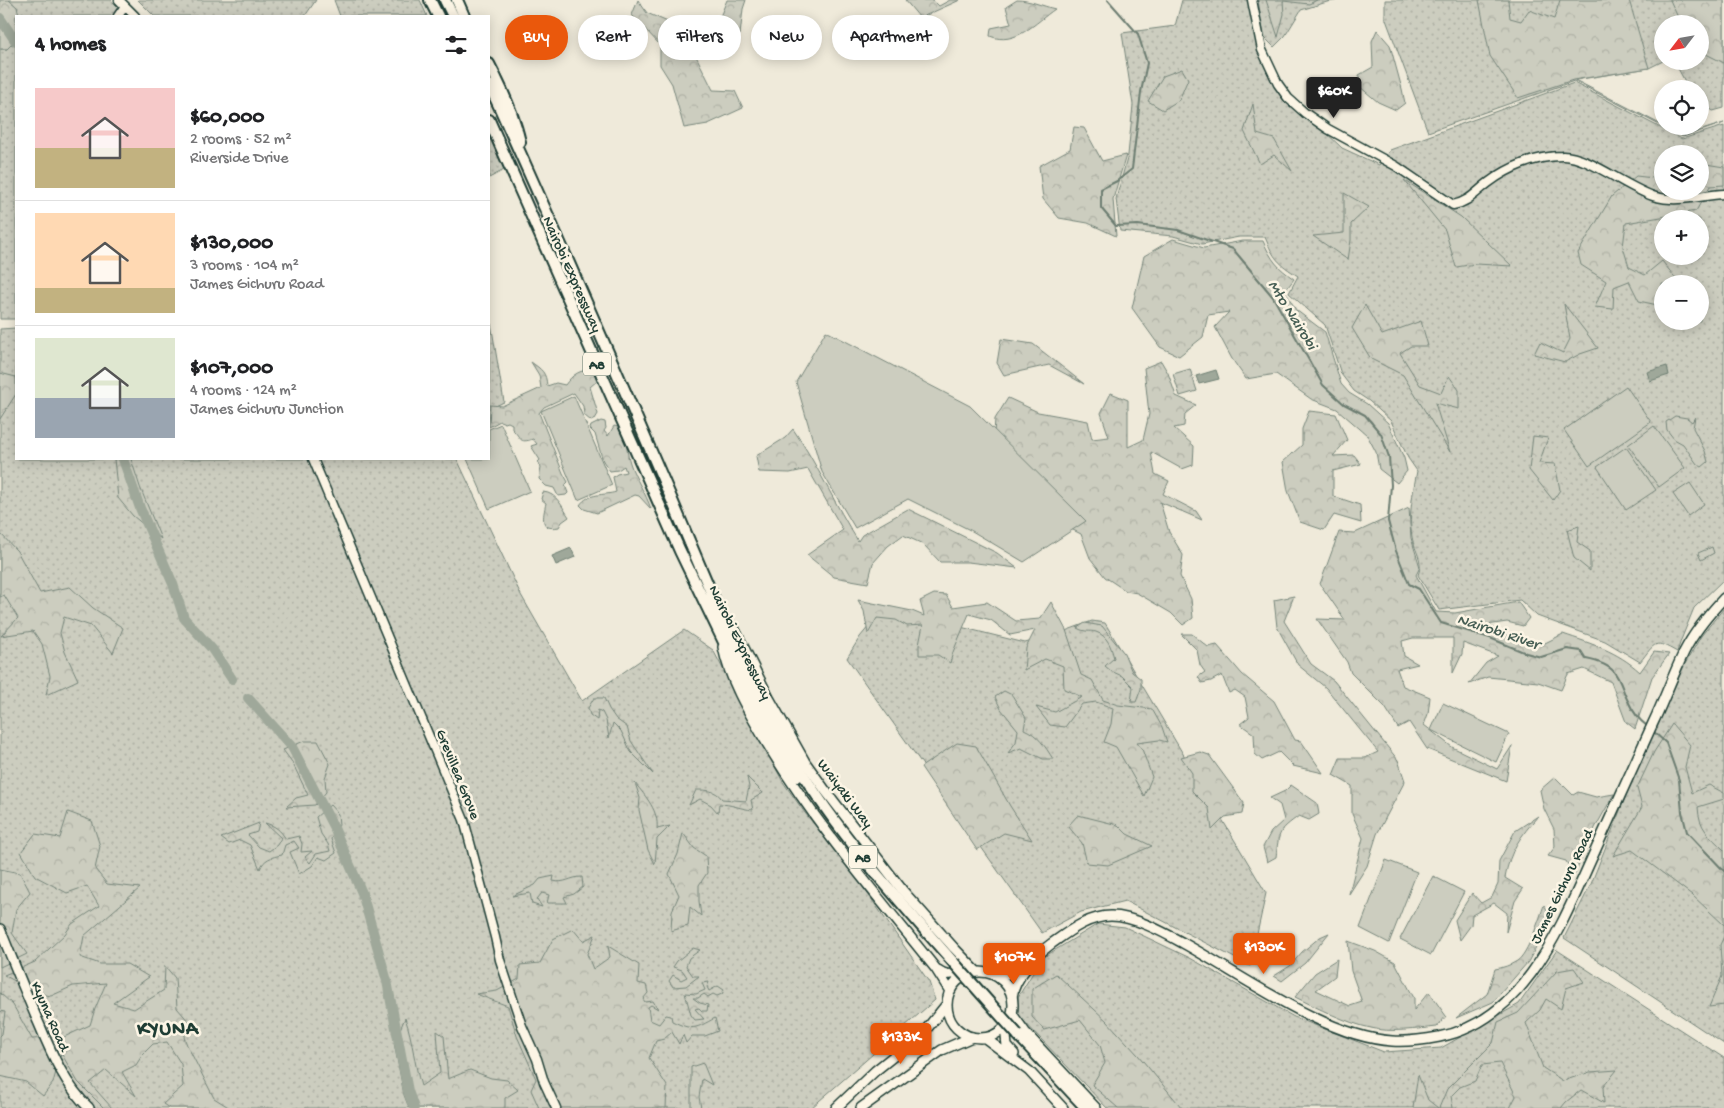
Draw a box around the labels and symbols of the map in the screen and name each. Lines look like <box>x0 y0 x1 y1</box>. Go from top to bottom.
north arrow <box>1654 15 1709 70</box>
pin: $60K <box>1304 76 1364 119</box>
street label: Nairobi Expressway <box>537 214 605 336</box>
water label: Mto Nairobi <box>1262 278 1321 355</box>
road number: A8 <box>583 352 611 376</box>
street label: Nairobi Expressway <box>704 583 775 704</box>
water label: Nairobi River <box>1454 611 1545 657</box>
street label: Grevillea Grove <box>431 727 483 823</box>
street label: Waiyaki Way <box>813 756 877 833</box>
street label: James Gichuru Road <box>1527 826 1599 947</box>
road number: A8 <box>849 846 877 869</box>
pin: $130K <box>1229 932 1299 975</box>
pin: $107K <box>979 942 1049 985</box>
street label: Kyuna Road <box>26 979 73 1056</box>
district label: KYUNA <box>136 1019 200 1042</box>
pin: $133K <box>866 1022 936 1065</box>

